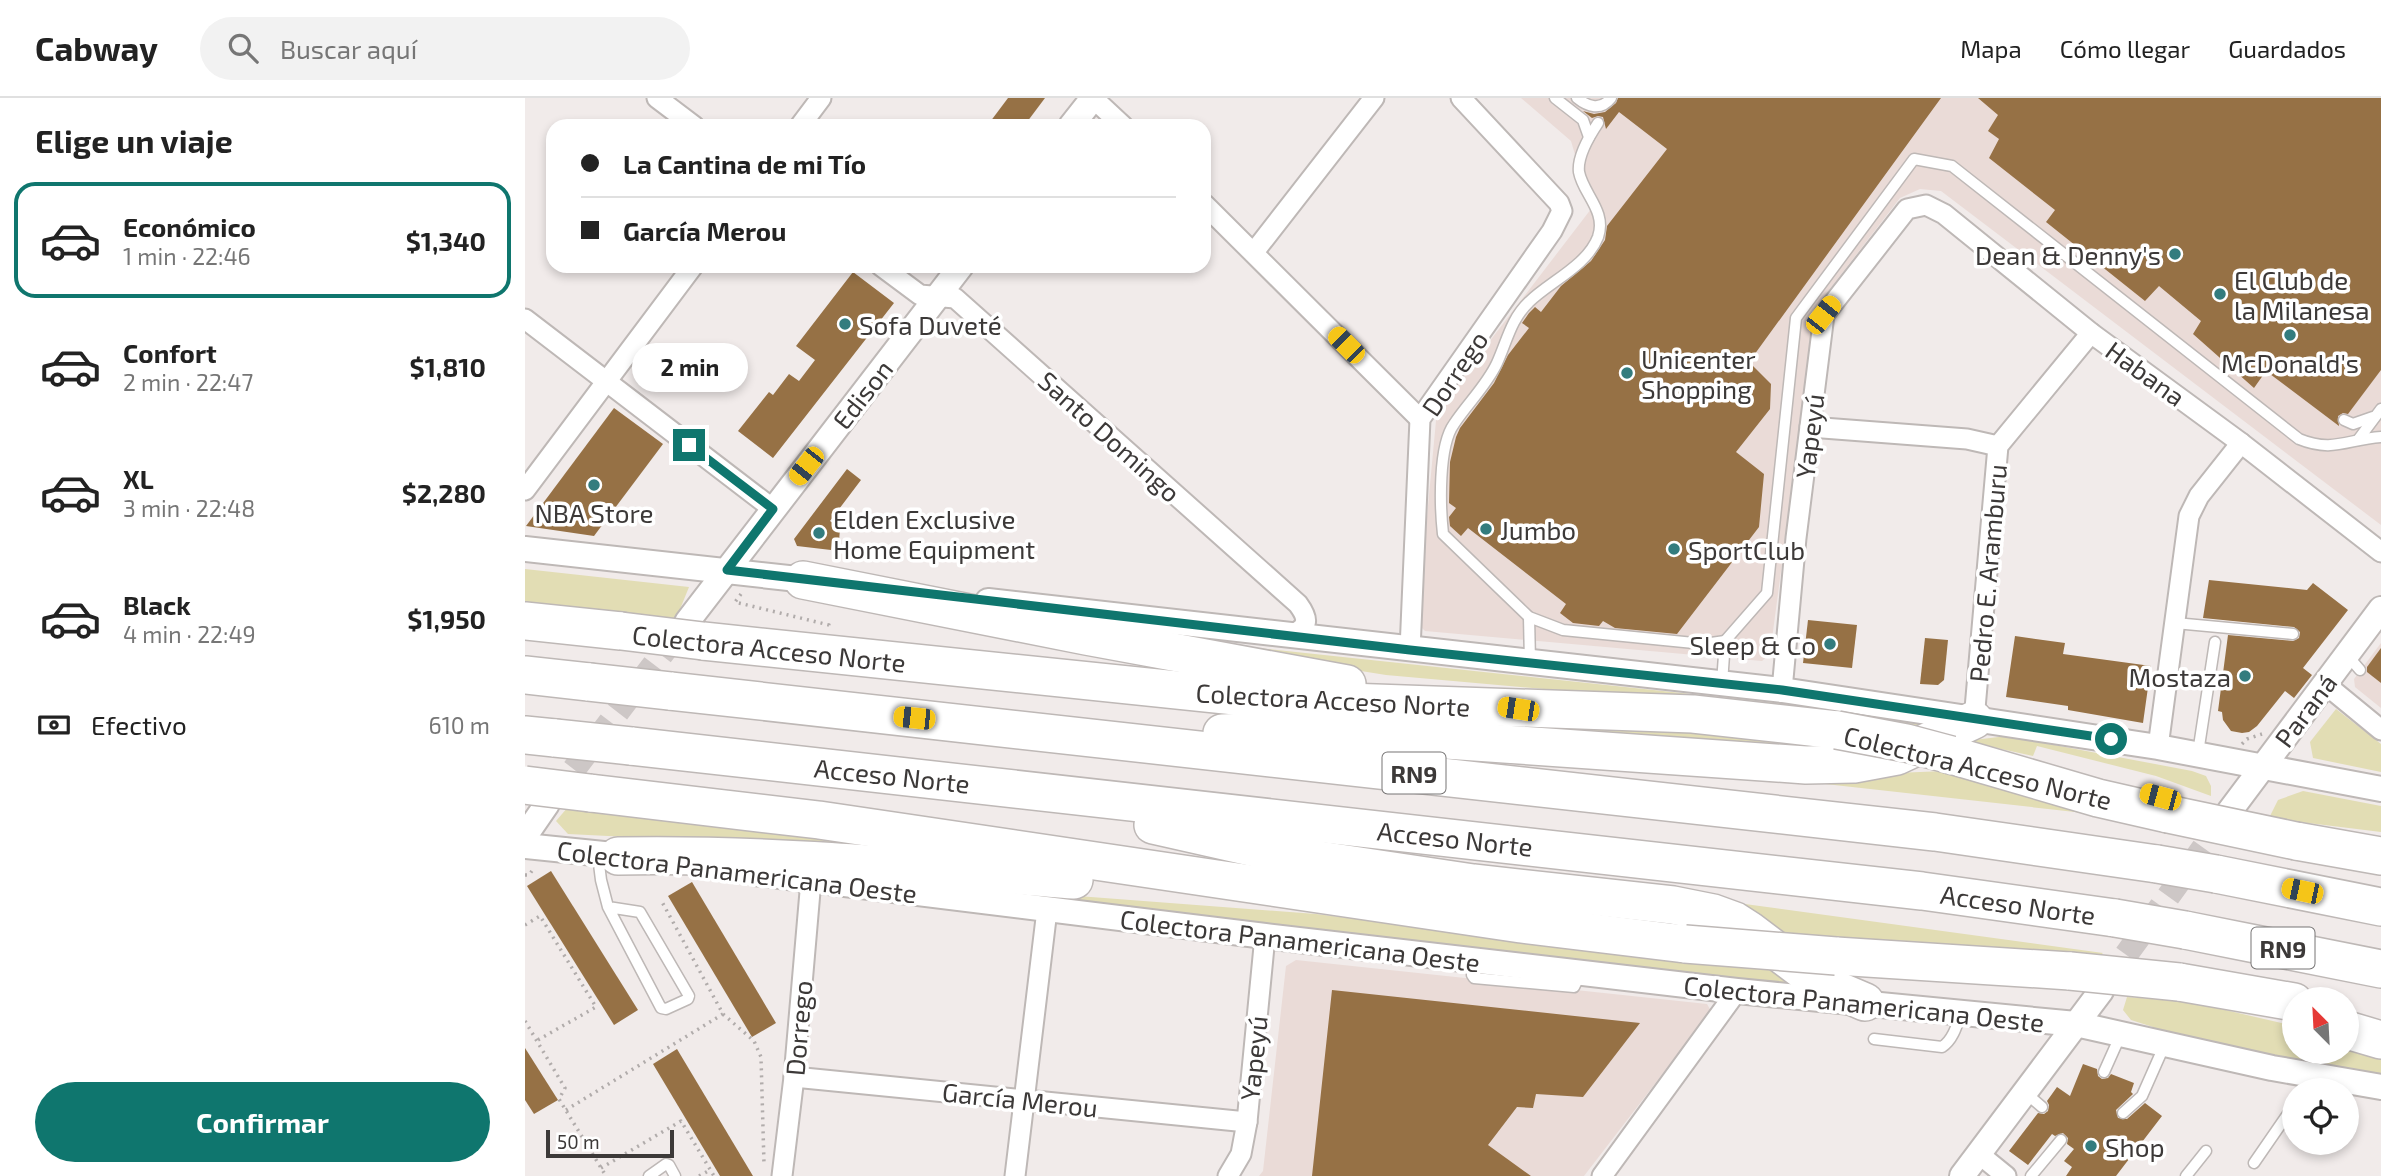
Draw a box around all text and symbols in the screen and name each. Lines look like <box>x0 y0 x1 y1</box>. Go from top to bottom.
search box <box>200 17 690 80</box>
text: Cabway <box>35 28 158 68</box>
icon: search <box>224 29 262 67</box>
text: Buscar aquí <box>280 33 417 64</box>
text: Mapa <box>1960 34 2022 63</box>
text: Cómo llegar <box>2060 34 2190 63</box>
text: Guardados <box>2228 34 2346 63</box>
text: Elige un viaje <box>35 121 233 159</box>
text: La Cantina de mi Tío <box>623 148 866 179</box>
icon: car <box>39 209 102 272</box>
text: Económico <box>123 211 256 242</box>
text: García Merou <box>623 215 787 246</box>
text: $1,340 <box>406 225 486 256</box>
place label: Dean & Denny's <box>1975 239 2161 270</box>
text: 1 min · 22:46 <box>123 242 251 270</box>
marker: Dean & Denny's <box>2167 246 2183 262</box>
place label: El Club de la Milanesa <box>2234 264 2370 325</box>
marker: El Club de la Milanesa <box>2212 286 2228 302</box>
car <box>1802 292 1845 338</box>
place label: Sofa Duveté <box>859 309 1002 340</box>
marker: Sofa Duveté <box>837 316 853 332</box>
car <box>1324 323 1369 367</box>
street label: Dorrego <box>1414 325 1494 421</box>
marker: McDonald's <box>2282 327 2298 343</box>
street label: Habana <box>2100 334 2192 412</box>
icon: car <box>39 335 102 398</box>
text: Confort <box>123 337 217 368</box>
place label: Unicenter Shopping <box>1641 343 1756 404</box>
callout: 2 min <box>631 344 747 392</box>
place label: McDonald's <box>2221 347 2359 378</box>
text: $1,810 <box>410 351 486 382</box>
text: 2 min <box>661 353 719 381</box>
street label: Edison <box>825 353 899 435</box>
street label: Santo Domingo <box>1033 364 1187 508</box>
marker: Unicenter Shopping <box>1619 365 1635 381</box>
text: 2 min · 22:47 <box>123 368 253 396</box>
street label: Yapeyú <box>1788 392 1830 480</box>
route end <box>673 429 705 461</box>
car <box>785 443 828 489</box>
icon: car <box>39 461 102 524</box>
text: XL <box>123 463 154 494</box>
street label: Pedro E. Aramburu <box>1962 463 2012 683</box>
text: $2,280 <box>402 477 486 508</box>
marker: NBA Store <box>586 477 602 493</box>
text: 3 min · 22:48 <box>123 494 255 522</box>
place label: NBA Store <box>535 497 653 528</box>
place label: Elden Exclusive Home Equipment <box>833 503 1035 564</box>
place label: Jumbo <box>1500 514 1576 545</box>
marker: Jumbo <box>1478 521 1494 537</box>
marker: Elden Exclusive Home Equipment <box>811 525 827 541</box>
place label: SportClub <box>1688 534 1805 565</box>
marker: SportClub <box>1666 541 1682 557</box>
icon: car <box>39 587 102 650</box>
text: Black <box>123 589 191 620</box>
text: $1,950 <box>407 603 486 634</box>
street label: Colectora Acceso Norte <box>631 618 907 678</box>
text: 4 min · 22:49 <box>123 620 256 648</box>
place label: Sleep & Co <box>1689 629 1816 660</box>
marker: Sleep & Co <box>1822 636 1838 652</box>
place label: Mostaza <box>2129 661 2231 692</box>
street label: Paraná <box>2267 667 2343 753</box>
marker: Mostaza <box>2237 668 2253 684</box>
street label: Colectora Acceso Norte <box>1195 676 1471 722</box>
car <box>1496 695 1541 723</box>
car <box>893 705 936 731</box>
icon: cash <box>35 706 73 744</box>
text: Efectivo <box>91 709 187 740</box>
text: 610 m <box>429 711 490 739</box>
street label: Colectora Acceso Norte <box>1841 719 2115 815</box>
route start <box>2095 723 2127 755</box>
street label: Acceso Norte <box>813 751 971 799</box>
road number: RN9 <box>1383 752 1445 794</box>
car <box>2137 781 2184 813</box>
street label: Acceso Norte <box>1376 814 1534 862</box>
street label: Colectora Panamericana Oeste <box>555 834 919 908</box>
car <box>2280 876 2325 906</box>
street label: Acceso Norte <box>1938 878 2098 930</box>
street label: Colectora Panamericana Oeste <box>1118 903 1482 977</box>
road number: RN9 <box>2251 928 2315 968</box>
street label: Colectora Panamericana Oeste <box>1682 969 2046 1037</box>
street label: Dorrego <box>778 979 818 1077</box>
north arrow <box>2282 987 2359 1064</box>
map controls <box>2282 987 2359 1155</box>
street label: Yapeyú <box>1233 1014 1273 1102</box>
street label: García Merou <box>941 1075 1099 1123</box>
button: locate <box>2282 1078 2359 1155</box>
button: Confirmar <box>35 1082 490 1162</box>
scale bar <box>546 1127 674 1159</box>
text: 50 m <box>557 1130 600 1153</box>
place label: Shop <box>2105 1131 2165 1162</box>
marker: Shop <box>2083 1138 2099 1154</box>

